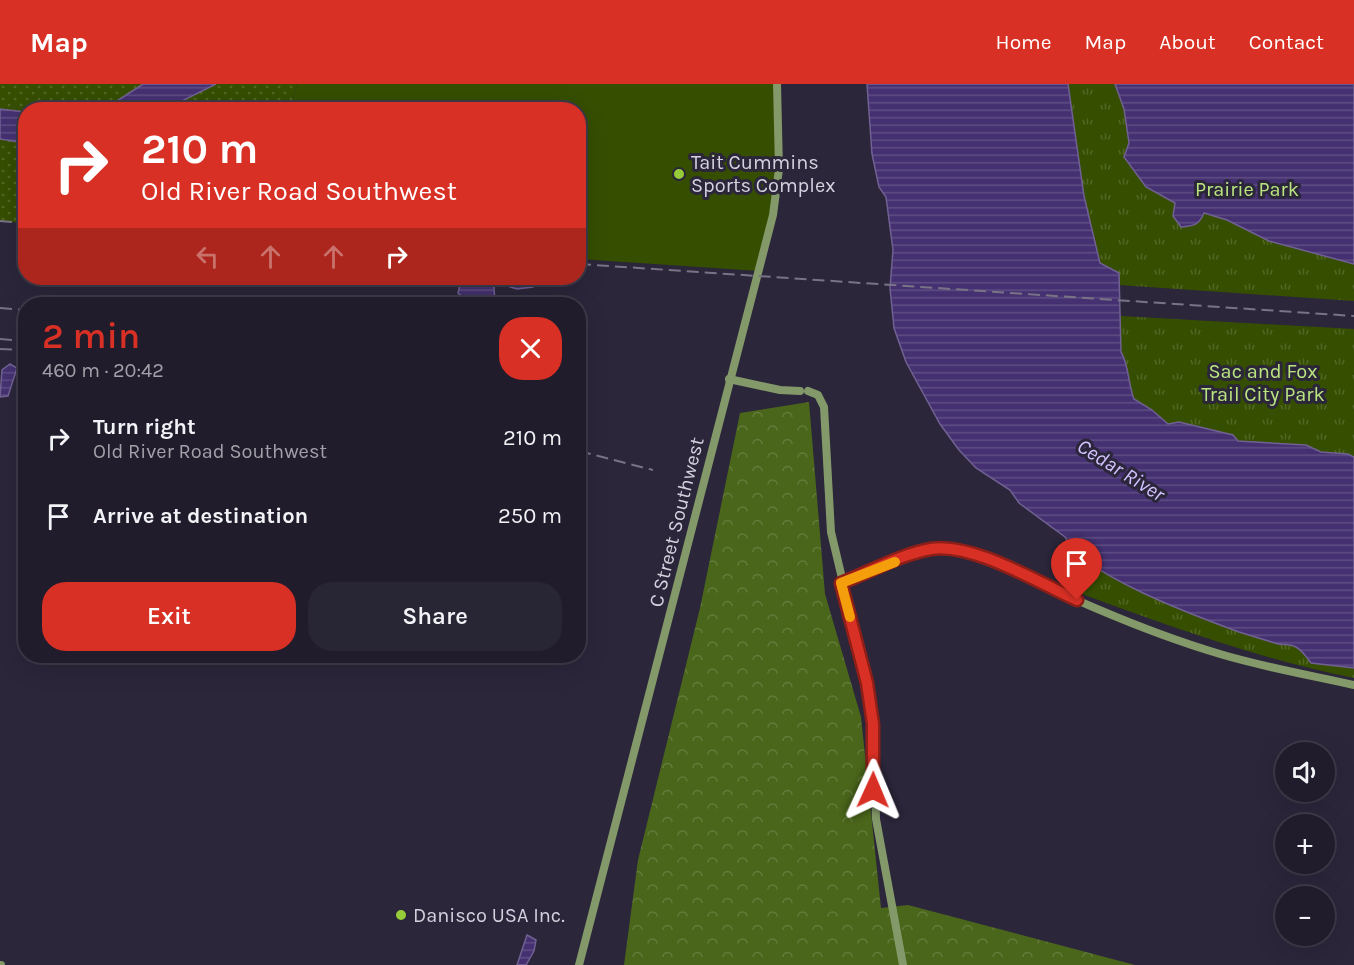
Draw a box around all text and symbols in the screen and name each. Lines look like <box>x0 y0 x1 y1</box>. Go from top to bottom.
text: Map <box>30 26 88 59</box>
text: Home <box>996 30 1052 54</box>
text: Map <box>1085 30 1126 54</box>
text: About <box>1159 30 1216 54</box>
text: Contact <box>1249 30 1324 54</box>
text: 210 m <box>141 124 258 174</box>
icon: right <box>42 126 120 204</box>
place label: Tait Cummins Sports Complex <box>691 151 835 197</box>
marker: Tait Cummins Sports Complex <box>672 167 686 181</box>
text: Old River Road Southwest <box>141 175 457 207</box>
park label: Prairie Park <box>1195 178 1299 201</box>
icon: left <box>191 240 224 273</box>
icon: ahead <box>254 240 287 273</box>
icon: ahead <box>317 240 350 273</box>
icon: right <box>380 240 413 273</box>
text: 2 min <box>42 315 140 357</box>
button: close <box>499 317 562 380</box>
text: 460 m · 20:42 <box>42 359 164 382</box>
park label: Sac and Fox Trail City Park <box>1201 360 1325 406</box>
text: Turn right <box>93 414 196 440</box>
icon: right <box>42 422 75 455</box>
text: 210 m <box>503 425 562 451</box>
street label: C Street Southwest <box>644 434 709 609</box>
water label: Cedar River <box>1073 434 1170 507</box>
text: Old River Road Southwest <box>93 440 327 463</box>
icon: arrive <box>42 500 75 533</box>
text: Arrive at destination <box>93 503 308 529</box>
text: 250 m <box>498 503 562 529</box>
pin <box>1051 538 1102 600</box>
icon: arrive <box>1060 547 1093 580</box>
button: Exit <box>42 582 296 651</box>
button: Share <box>308 582 562 651</box>
map controls <box>1275 742 1335 946</box>
button: sound <box>1275 742 1335 802</box>
position arrow <box>841 758 905 822</box>
button: + <box>1275 814 1335 874</box>
button: − <box>1275 886 1335 946</box>
place label: Danisco USA Inc. <box>413 904 565 927</box>
marker: Danisco USA Inc. <box>394 908 408 922</box>

